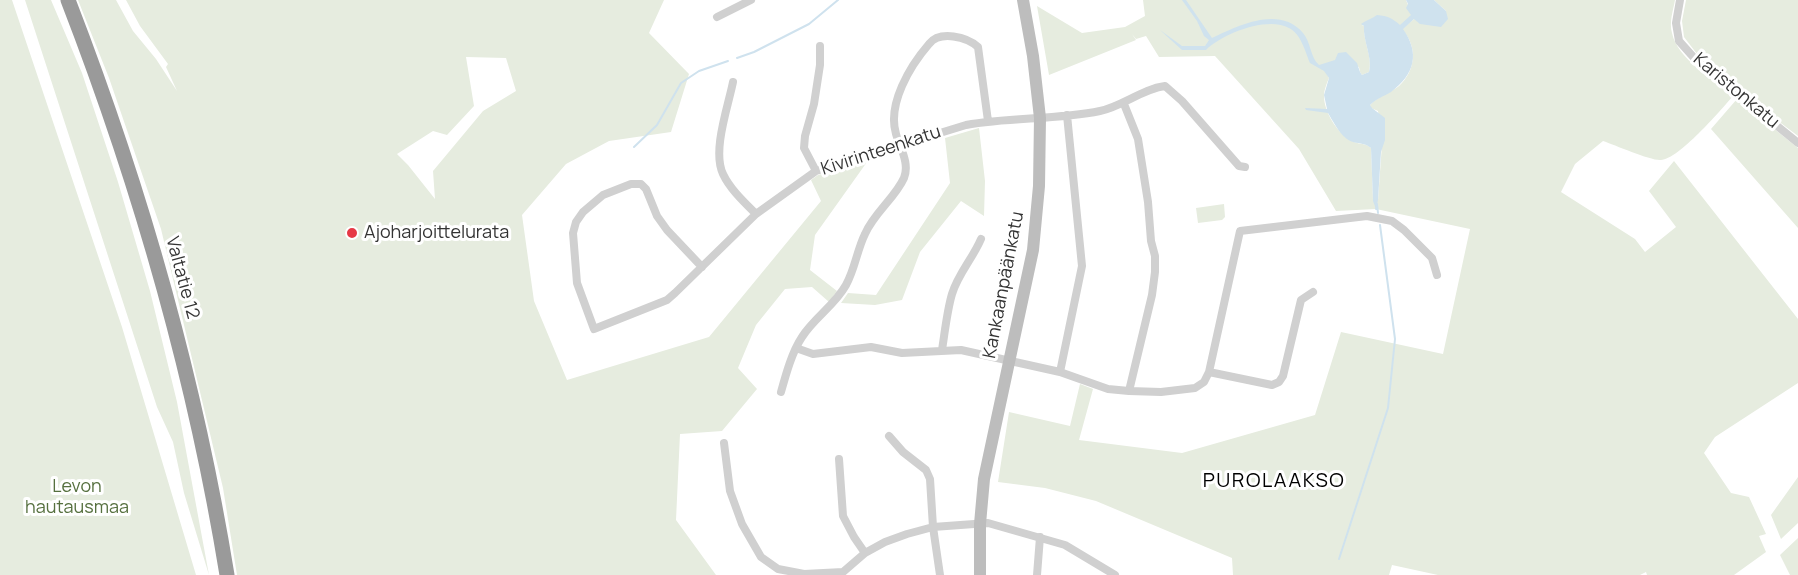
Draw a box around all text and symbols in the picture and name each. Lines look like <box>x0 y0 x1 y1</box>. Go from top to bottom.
street label: Karistonkatu <box>1689 49 1783 133</box>
street label: Kivirinteenkatu <box>818 121 944 181</box>
street label: Kankaanpäänkatu <box>979 210 1029 360</box>
place label: Ajoharjoittelurata <box>364 222 509 244</box>
marker: Ajoharjoittelurata <box>345 226 359 240</box>
street label: Valtatie 12 <box>161 235 203 321</box>
district label: PUROLAAKSO <box>1203 469 1345 493</box>
park label: Levon hautausmaa <box>25 476 129 518</box>

